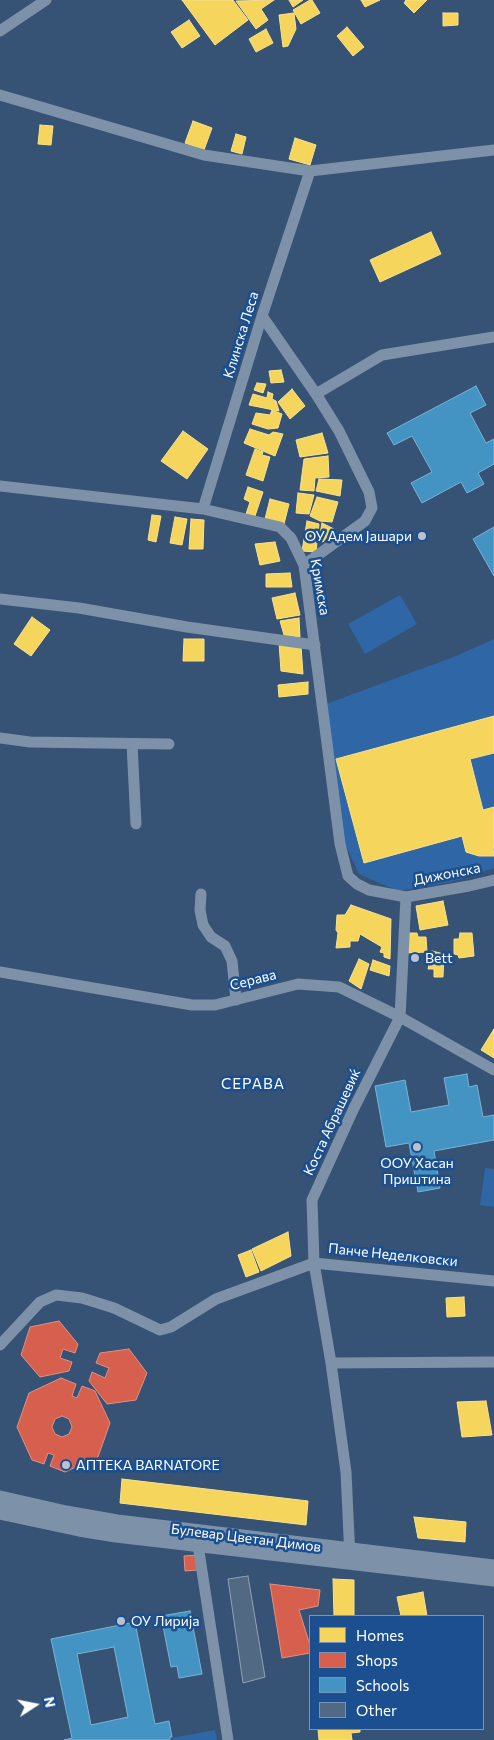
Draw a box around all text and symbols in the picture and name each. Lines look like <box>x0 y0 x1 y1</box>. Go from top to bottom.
street label: Клинска Леса <box>220 290 262 380</box>
place label: ОУ Адем Јашари <box>305 528 412 544</box>
marker: ОУ Адем Јашари <box>416 530 428 542</box>
street label: Кримска <box>307 557 333 617</box>
street label: Дижонска <box>412 859 482 889</box>
place label: Bett <box>425 950 453 966</box>
marker: Bett <box>409 952 421 964</box>
street label: Серава <box>228 966 278 994</box>
street label: Коста Абрашевиќ <box>300 1066 364 1178</box>
district label: СЕРАВА <box>220 1075 286 1093</box>
marker: ООУ Хасан Приштина <box>411 1141 423 1153</box>
place label: ООУ Хасан Приштина <box>380 1155 454 1188</box>
street label: Панче Неделковски <box>327 1240 459 1270</box>
place label: АПТЕКА BARNATORE <box>76 1457 220 1473</box>
marker: АПТЕКА BARNATORE <box>60 1459 72 1471</box>
street label: Булевар Цветан Димов <box>170 1520 322 1556</box>
place label: ОУ Лирија <box>131 1613 200 1629</box>
marker: ОУ Лирија <box>115 1615 127 1627</box>
legend <box>309 1615 484 1730</box>
text: Homes <box>356 1626 404 1644</box>
text: Shops <box>356 1651 398 1669</box>
text: Schools <box>356 1676 409 1694</box>
north arrow <box>10 1680 60 1730</box>
text: N <box>41 1695 60 1709</box>
text: Other <box>356 1701 397 1719</box>

